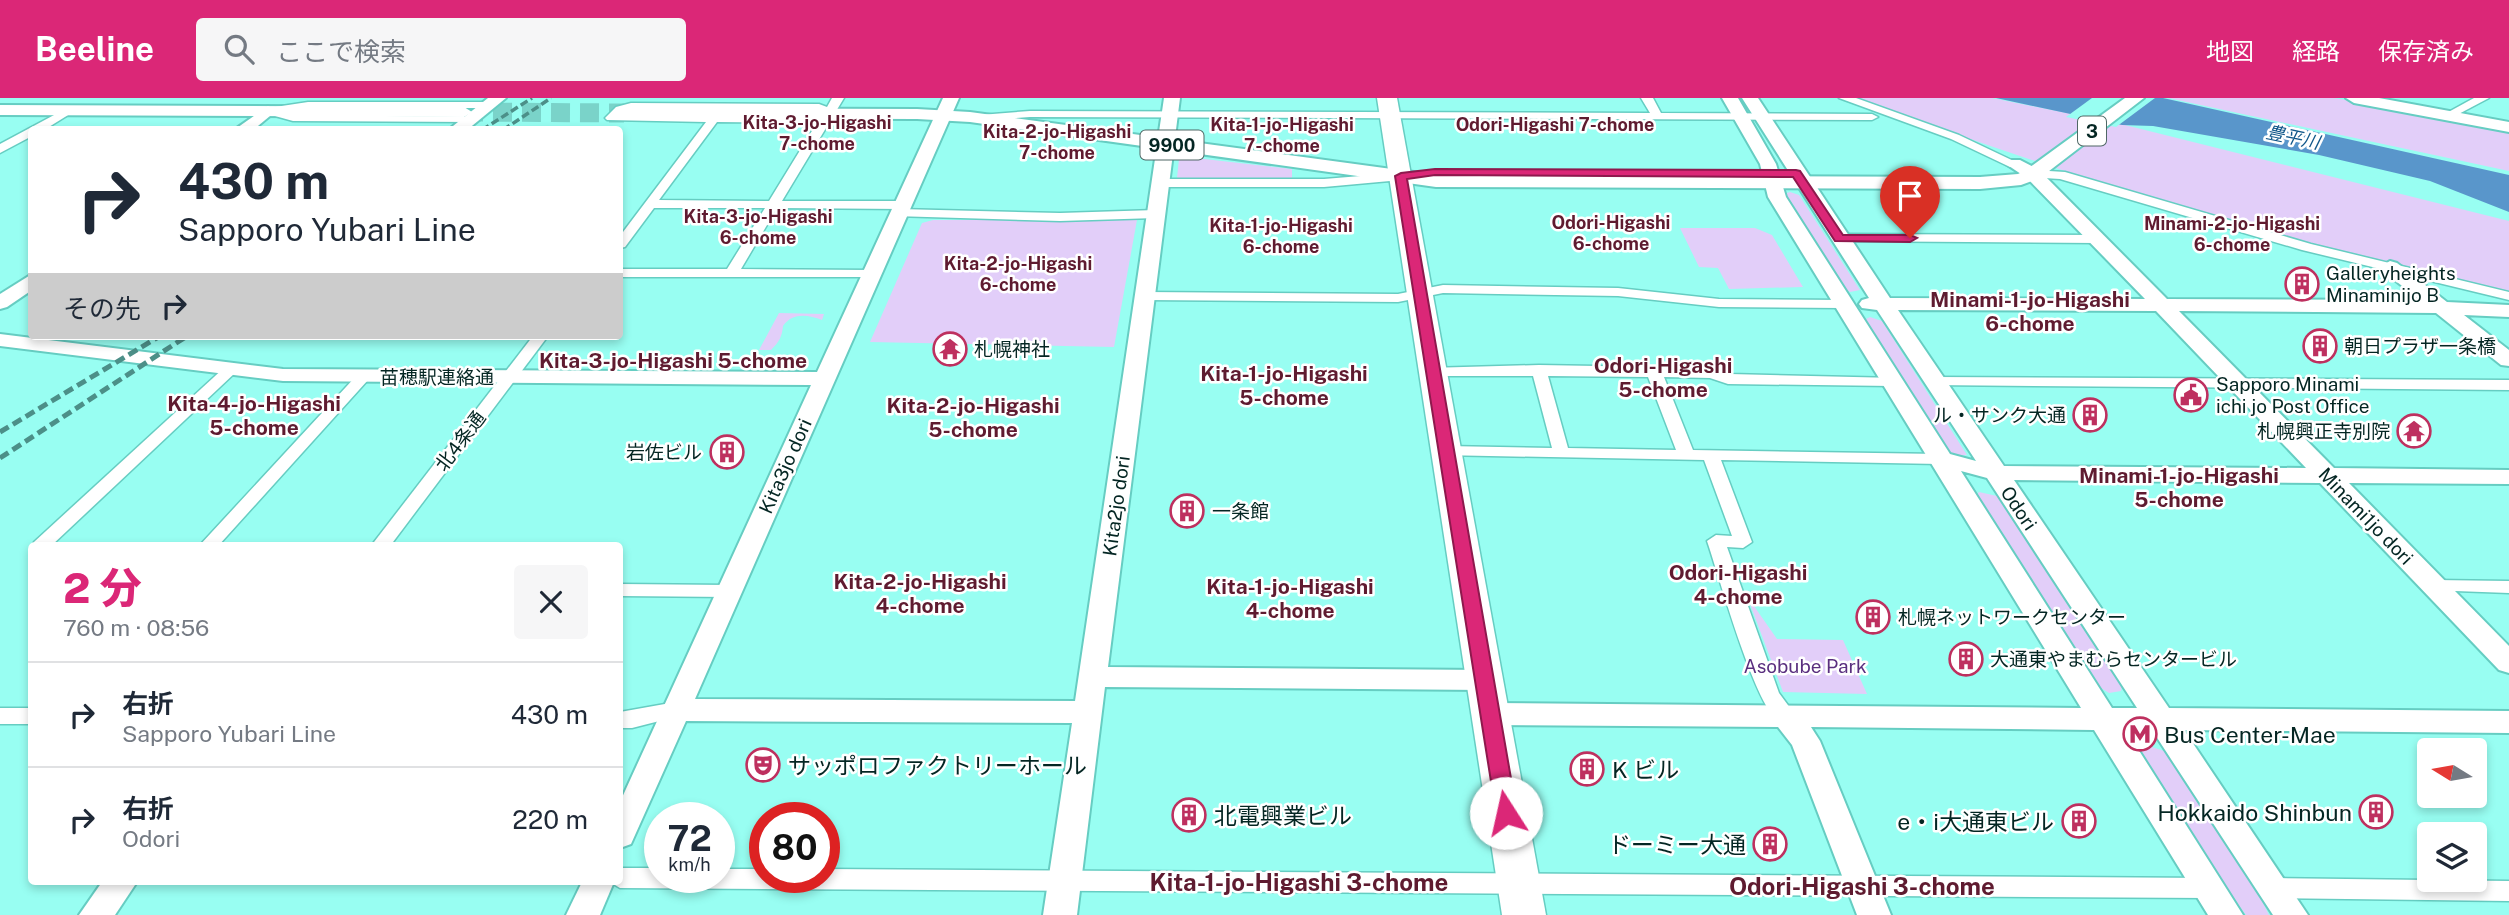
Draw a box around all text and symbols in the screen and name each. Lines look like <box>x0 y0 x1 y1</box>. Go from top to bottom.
search box <box>196 18 686 81</box>
text: Beeline <box>35 30 154 68</box>
icon: search <box>220 30 258 68</box>
text: ここで検索 <box>276 36 406 67</box>
text: 地図 <box>2206 37 2254 65</box>
text: 経路 <box>2292 37 2340 65</box>
text: 保存済み <box>2378 37 2474 65</box>
district label: Kita-3-jo-Higashi 7-chome <box>742 112 892 154</box>
district label: Kita-1-jo-Higashi 7-chome <box>1210 114 1354 156</box>
district label: Odori-Higashi 7-chome <box>1456 114 1654 135</box>
road number: 3 <box>2078 116 2106 146</box>
district label: Kita-2-jo-Higashi 7-chome <box>983 121 1131 163</box>
water label: 豊平川 <box>2264 121 2324 153</box>
road number: 9900 <box>1140 130 1204 160</box>
text: 430 m <box>178 152 329 210</box>
icon: right <box>63 154 154 245</box>
pin <box>1880 166 1940 238</box>
icon: arrive <box>1891 177 1929 215</box>
district label: Kita-3-jo-Higashi 6-chome <box>683 206 833 248</box>
text: Sapporo Yubari Line <box>178 211 476 248</box>
district label: Odori-Higashi 6-chome <box>1552 212 1670 254</box>
district label: Minami-2-jo-Higashi 6-chome <box>2144 213 2320 255</box>
district label: Kita-1-jo-Higashi 6-chome <box>1209 215 1353 257</box>
district label: Kita-2-jo-Higashi 6-chome <box>944 253 1092 295</box>
place label: Galleryheights Minaminijo B <box>2326 262 2456 306</box>
building icon: Galleryheights Minaminijo B <box>2283 265 2321 303</box>
icon: right <box>155 287 193 325</box>
district label: Minami-1-jo-Higashi 6-chome <box>1930 287 2130 336</box>
text: その先 <box>63 293 141 324</box>
building icon: 朝日プラザ一条橋 <box>2301 327 2339 365</box>
temple icon: 札幌神社 <box>931 330 969 368</box>
place label: 朝日プラザ一条橋 <box>2344 335 2496 357</box>
place label: 札幌神社 <box>974 338 1050 360</box>
district label: Kita-3-jo-Higashi 5-chome <box>539 348 807 373</box>
district label: Odori-Higashi 5-chome <box>1594 353 1732 402</box>
district label: Kita-1-jo-Higashi 5-chome <box>1200 361 1368 410</box>
street label: 苗穂駅連絡通 <box>380 366 494 388</box>
place label: Sapporo Minami ichi jo Post Office <box>2216 373 2370 417</box>
public building icon: Sapporo Minami ichi jo Post Office <box>2172 376 2210 414</box>
district label: Kita-4-jo-Higashi 5-chome <box>167 391 341 440</box>
district label: Kita-2-jo-Higashi 5-chome <box>886 393 1060 442</box>
building icon: ル・サンク大通 <box>2071 396 2109 434</box>
place label: ル・サンク大通 <box>1933 404 2066 426</box>
street label: 北4条通 <box>430 407 490 475</box>
temple icon: 札幌興正寺別院 <box>2395 412 2433 450</box>
street label: Kita3jo dori <box>754 415 816 517</box>
place label: 札幌興正寺別院 <box>2257 420 2390 442</box>
building icon: 岩佐ビル <box>708 433 746 471</box>
place label: 岩佐ビル <box>626 441 702 463</box>
street label: Kita2jo dori <box>1098 454 1134 558</box>
district label: Minami-1-jo-Higashi 5-chome <box>2079 463 2279 512</box>
street label: Minami1jo dori <box>2314 463 2418 569</box>
street label: Odori <box>1996 482 2042 534</box>
building icon: 一条館 <box>1168 492 1206 530</box>
place label: 一条館 <box>1212 500 1269 522</box>
district label: Odori-Higashi 4-chome <box>1669 560 1807 609</box>
text: 2 分 <box>63 563 142 612</box>
button: close <box>514 565 588 639</box>
district label: Kita-2-jo-Higashi 4-chome <box>833 569 1007 618</box>
district label: Kita-1-jo-Higashi 4-chome <box>1206 574 1374 623</box>
building icon: 札幌ネットワークセンター <box>1854 598 1892 636</box>
place label: 札幌ネットワークセンター <box>1898 606 2126 628</box>
text: 760 m · 08:56 <box>63 614 209 641</box>
building icon: 大通東やまむらセンタービル <box>1947 640 1985 678</box>
place label: 大通東やまむらセンタービル <box>1990 648 2237 670</box>
park label: Asobube Park <box>1743 655 1867 677</box>
text: 右折 <box>122 688 174 719</box>
icon: right <box>63 696 101 734</box>
text: 430 m <box>511 699 588 730</box>
metro station icon: Bus Center-Mae <box>2121 715 2159 753</box>
text: Sapporo Yubari Line <box>122 720 336 747</box>
place label: Bus Center-Mae <box>2164 721 2336 748</box>
north arrow <box>2417 738 2487 808</box>
map controls <box>2417 738 2487 892</box>
theatre icon: サッポロファクトリーホール <box>744 746 782 784</box>
building icon: K ビル <box>1568 750 1606 788</box>
place label: サッポロファクトリーホール <box>788 752 1087 779</box>
place label: K ビル <box>1612 756 1679 783</box>
position arrow <box>1469 776 1543 850</box>
text: 右折 <box>122 793 174 824</box>
building icon: Hokkaido Shinbun <box>2357 793 2395 831</box>
building icon: 北電興業ビル <box>1170 796 1208 834</box>
place label: Hokkaido Shinbun <box>2157 799 2352 826</box>
icon: right <box>63 801 101 839</box>
speed limit sign: 80 <box>749 802 840 893</box>
place label: 北電興業ビル <box>1214 802 1352 829</box>
building icon: e・i大通東ビル <box>2060 802 2098 840</box>
text: 220 m <box>512 804 588 835</box>
place label: e・i大通東ビル <box>1897 808 2054 835</box>
text: 72 <box>667 818 712 859</box>
button: layers <box>2417 822 2487 892</box>
text: Odori <box>122 825 180 852</box>
building icon: ドーミー大通 <box>1751 825 1789 863</box>
place label: ドーミー大通 <box>1608 831 1746 858</box>
text: km/h <box>668 854 711 875</box>
district label: Kita-1-jo-Higashi 3-chome <box>1150 868 1448 896</box>
district label: Odori-Higashi 3-chome <box>1729 872 1995 900</box>

